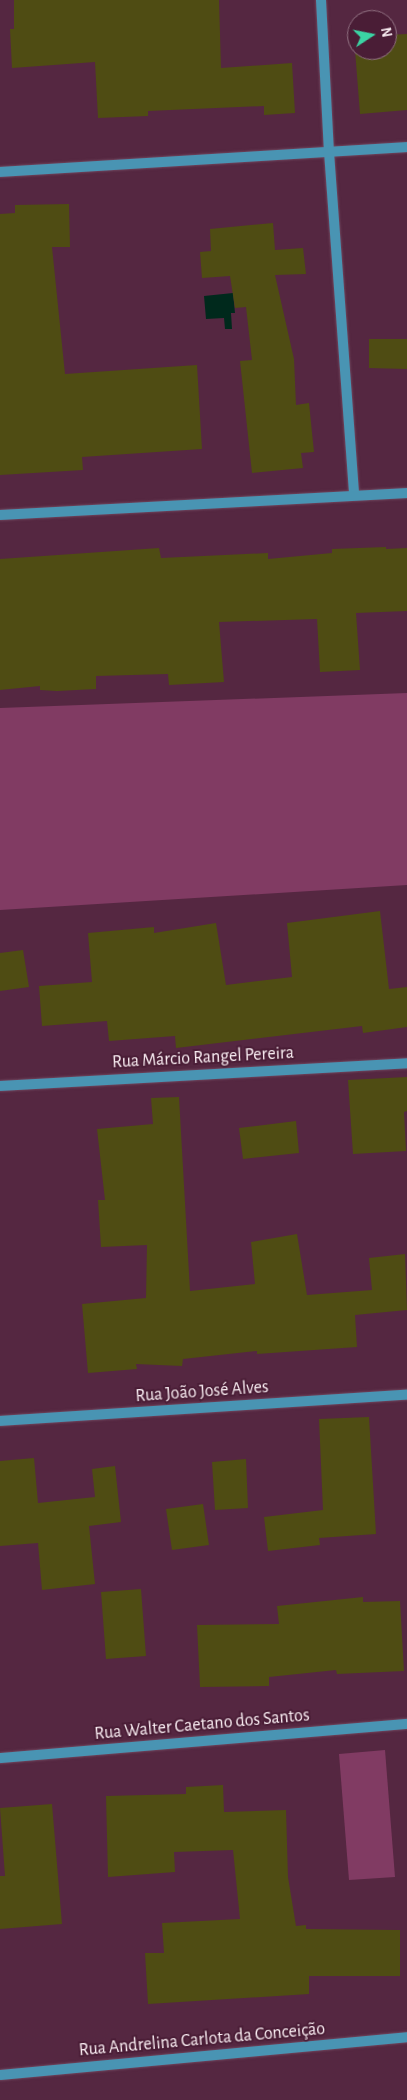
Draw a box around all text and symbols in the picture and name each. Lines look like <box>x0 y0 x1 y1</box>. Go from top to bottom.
north arrow <box>347 10 397 60</box>
text: N <box>378 26 394 38</box>
street label: Rua Márcio Rangel Pereira <box>112 1042 294 1074</box>
street label: Rua João José Alves <box>135 1377 269 1407</box>
street label: Rua Walter Caetano dos Santos <box>94 1705 310 1745</box>
street label: Rua Andrelina Carlota da Conceição <box>78 2018 326 2062</box>

